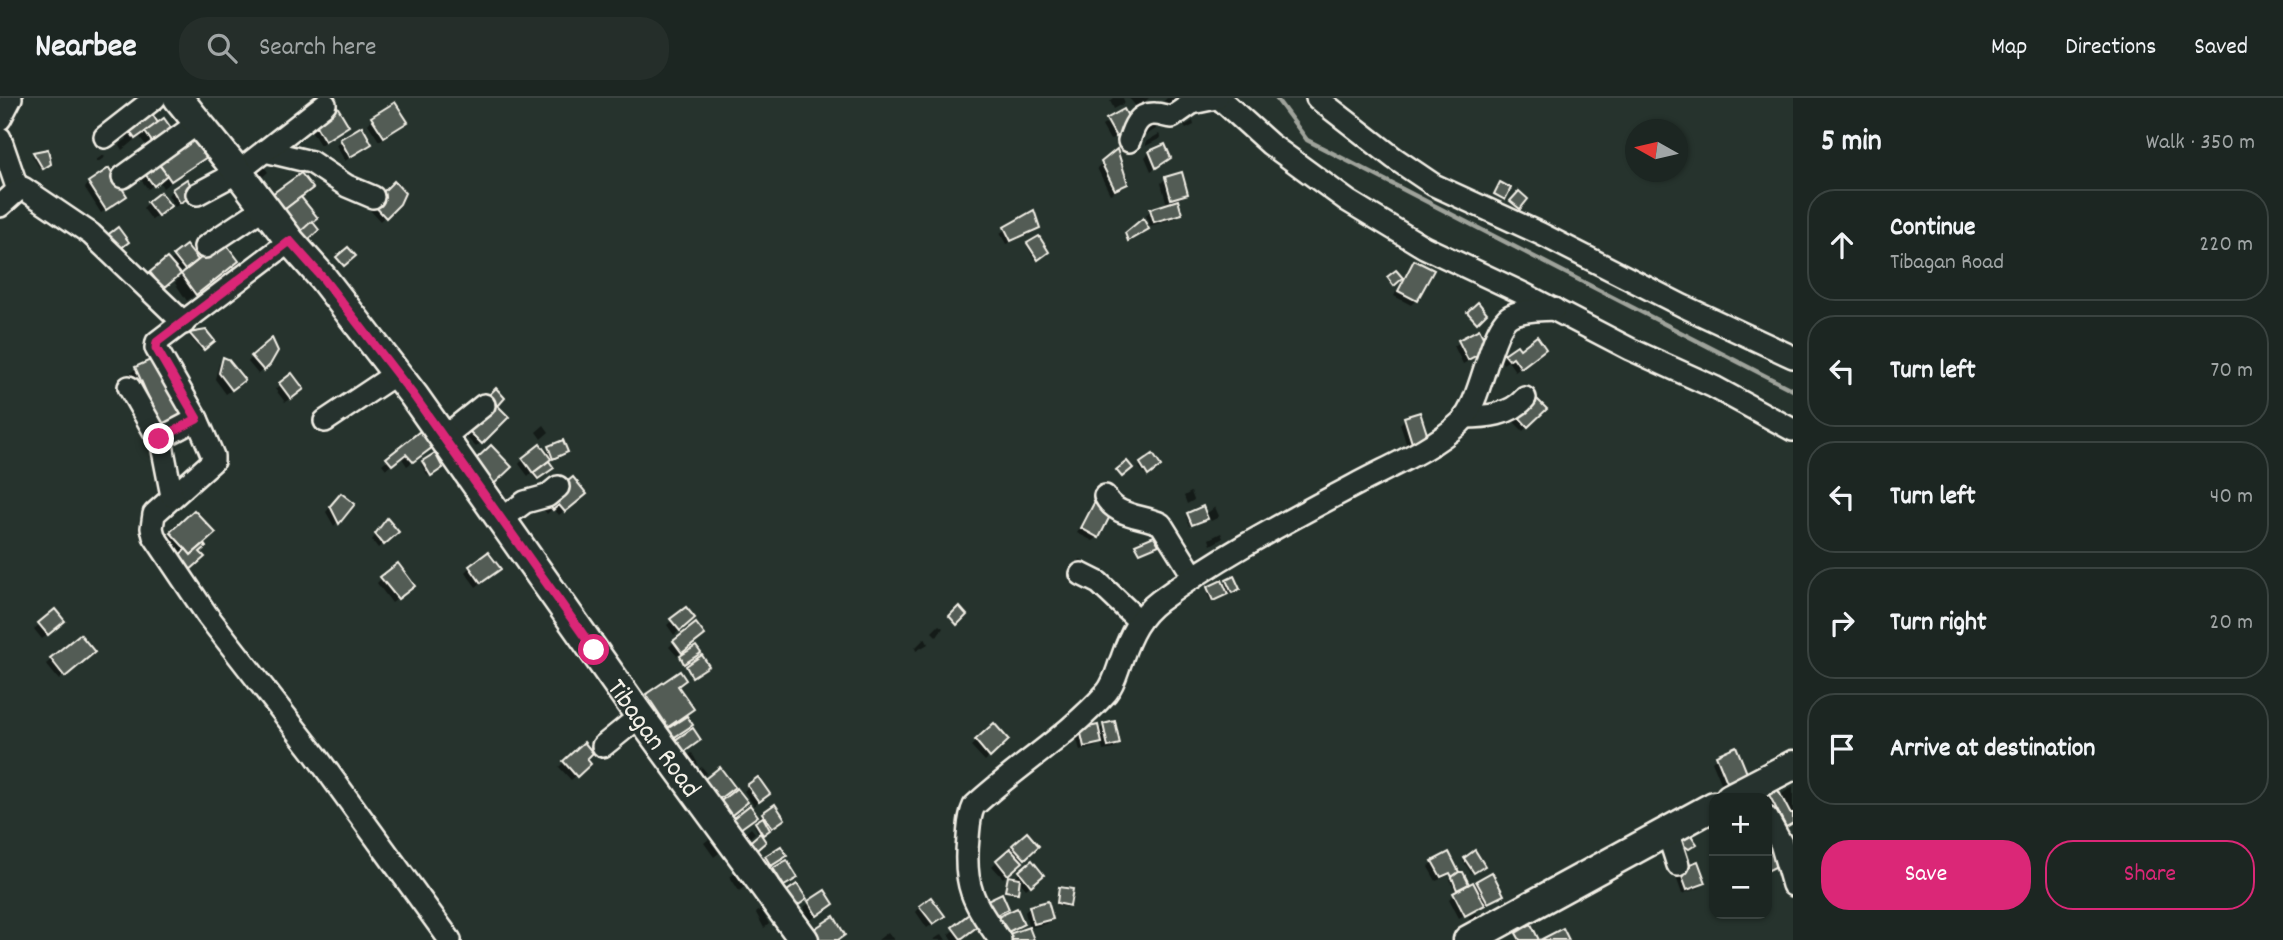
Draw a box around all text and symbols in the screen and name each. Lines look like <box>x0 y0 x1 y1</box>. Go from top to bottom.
search box <box>179 17 669 80</box>
text: Nearbee <box>35 25 137 72</box>
icon: search <box>203 29 241 67</box>
text: Search here <box>259 30 376 67</box>
text: Map <box>1991 31 2027 65</box>
text: Directions <box>2065 31 2156 65</box>
text: Saved <box>2194 31 2248 65</box>
north arrow <box>1625 119 1688 182</box>
text: 5 min <box>1821 122 1882 165</box>
text: Walk · 350 m <box>2146 127 2255 160</box>
text: Continue <box>1890 210 1975 247</box>
icon: ahead <box>1823 226 1861 264</box>
text: 220 m <box>2199 229 2253 262</box>
text: Tibagan Road <box>1890 247 2004 280</box>
icon: left <box>1823 352 1861 390</box>
text: Turn left <box>1890 353 1976 390</box>
text: 70 m <box>2211 355 2253 388</box>
route end <box>143 423 174 454</box>
icon: left <box>1823 478 1861 516</box>
text: Turn left <box>1890 479 1976 516</box>
text: 40 m <box>2210 481 2253 514</box>
icon: right <box>1823 604 1861 642</box>
text: Turn right <box>1890 605 1987 642</box>
text: 20 m <box>2209 607 2253 640</box>
route start <box>578 634 609 665</box>
street label: Tibagan Road <box>594 672 708 808</box>
icon: arrive <box>1823 730 1861 768</box>
text: Arrive at destination <box>1890 731 2095 768</box>
map controls <box>1709 793 1772 919</box>
button: + <box>1709 793 1772 856</box>
button: Save <box>1821 840 2031 910</box>
button: Share <box>2045 840 2255 910</box>
button: − <box>1709 856 1772 919</box>

